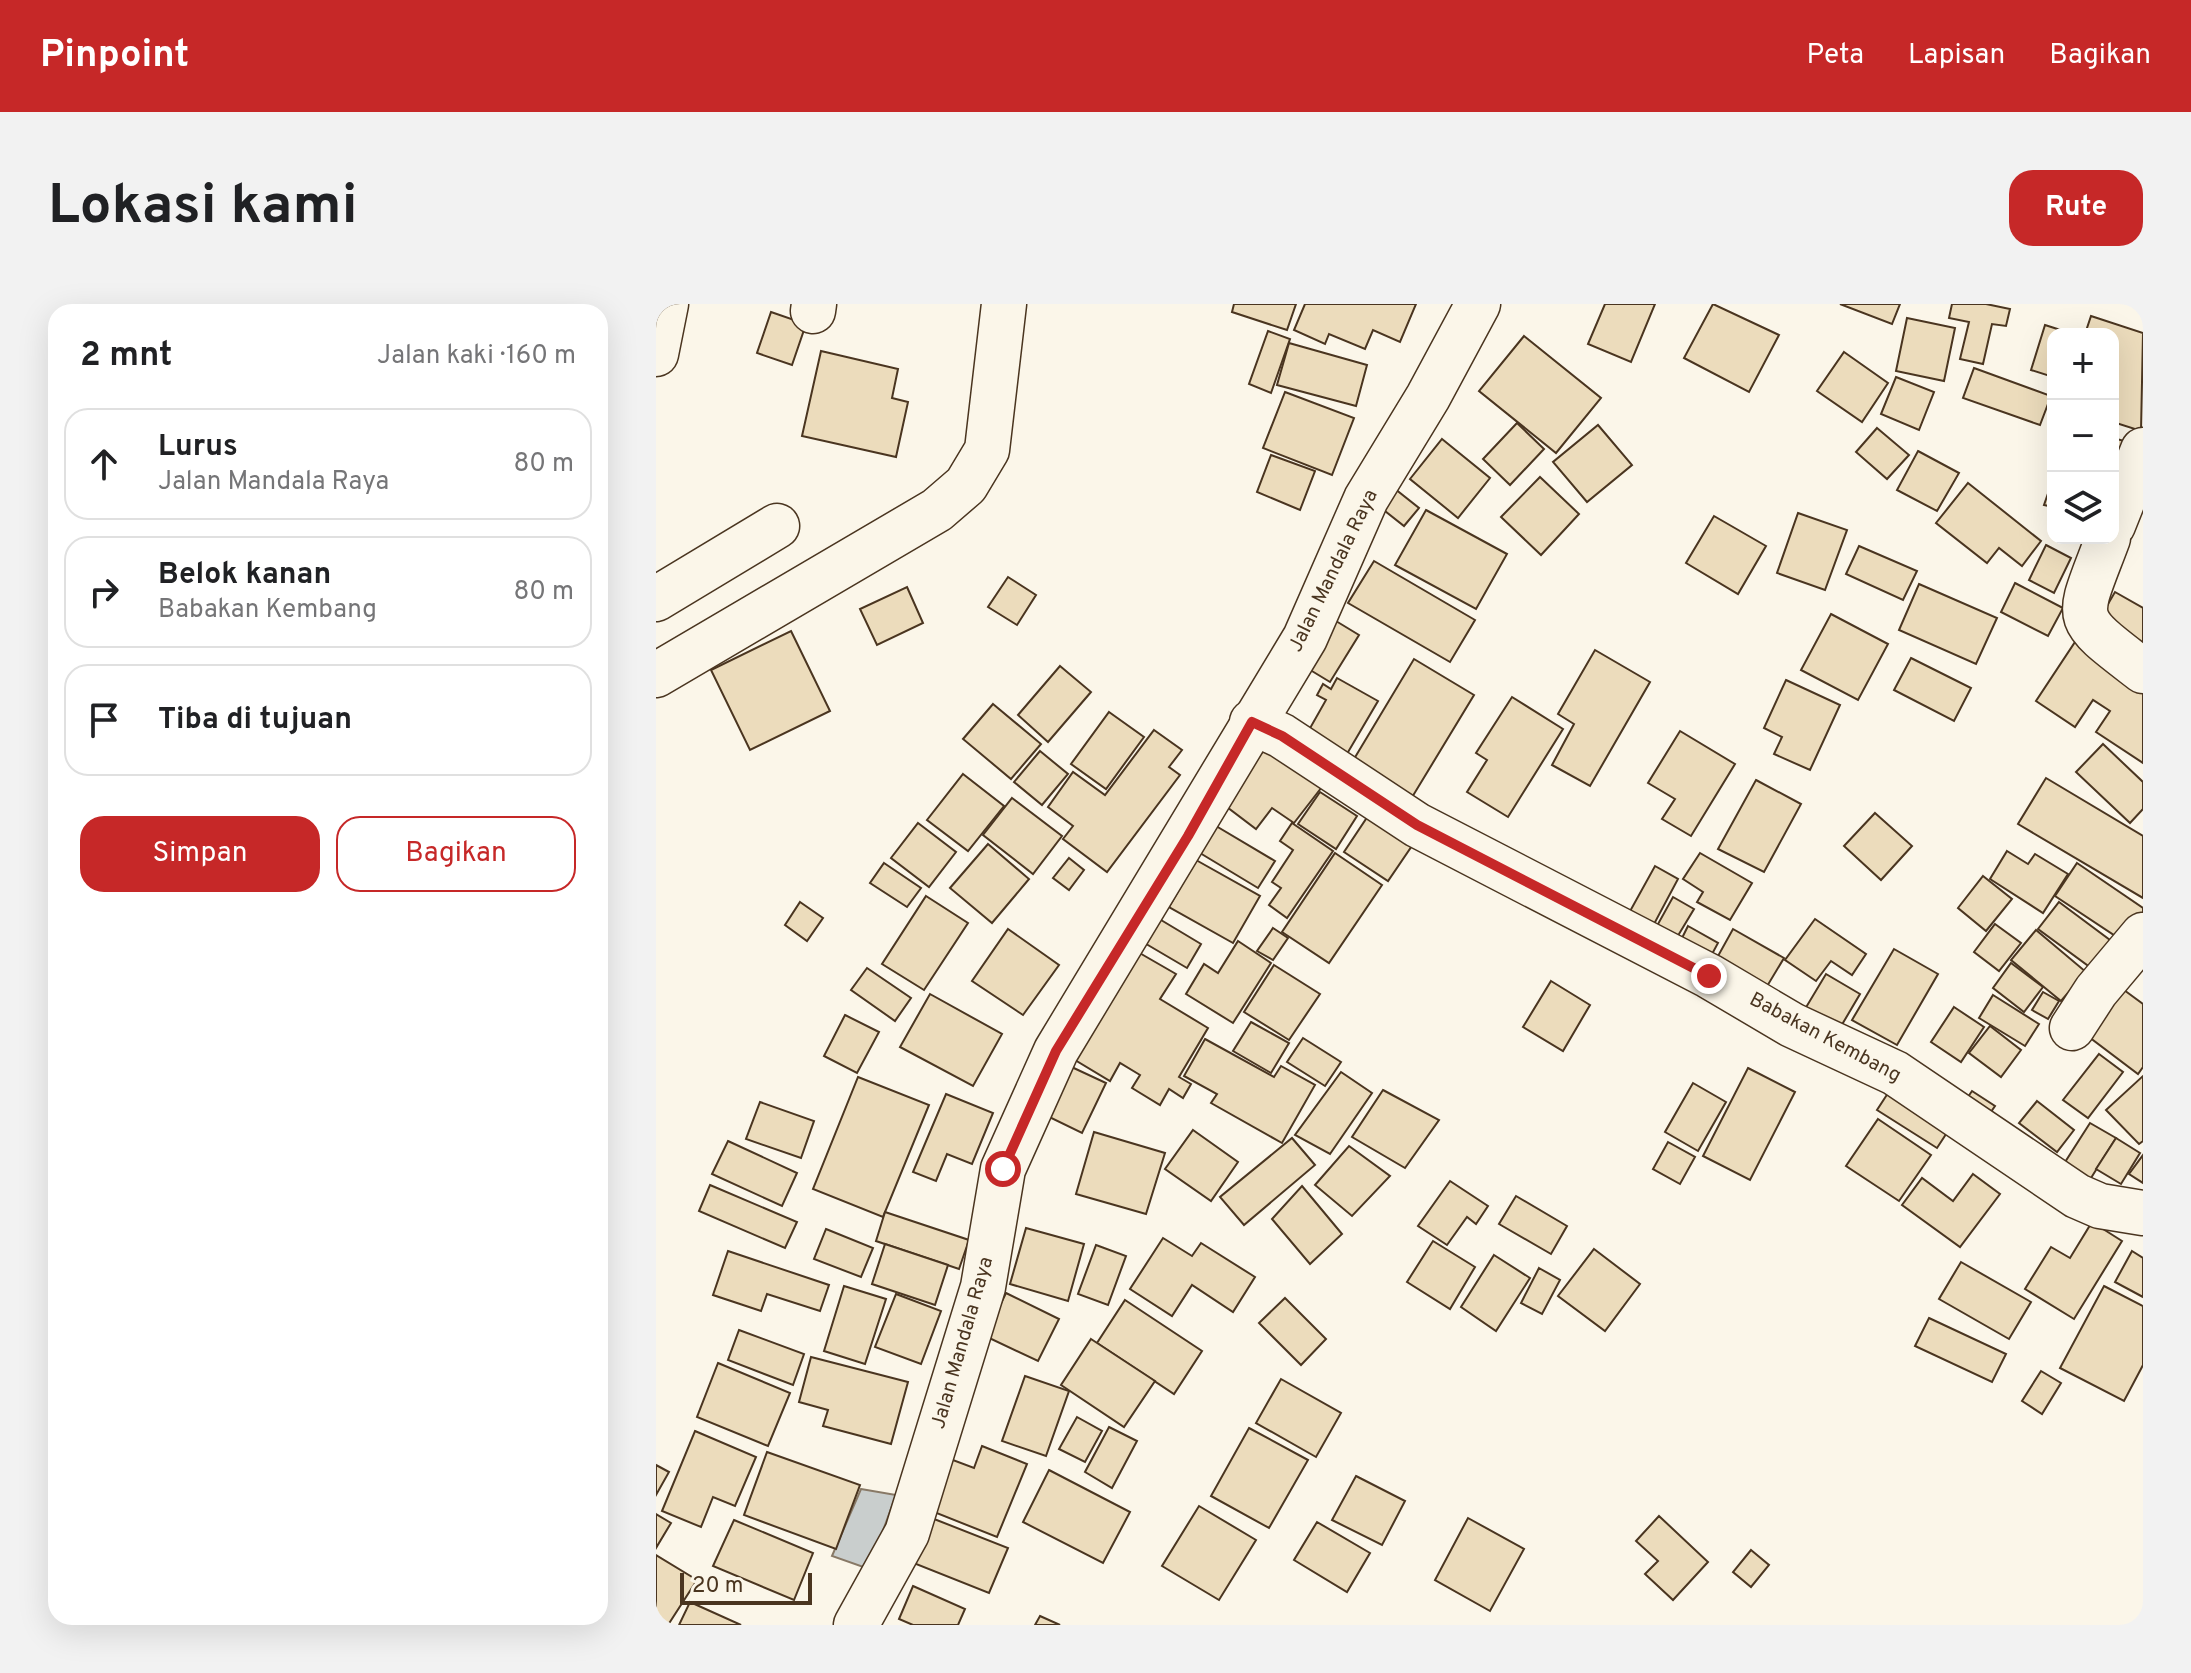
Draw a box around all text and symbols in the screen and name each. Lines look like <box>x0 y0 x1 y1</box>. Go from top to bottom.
text: Pinpoint <box>40 32 189 81</box>
text: Peta <box>1806 38 1864 74</box>
text: Lapisan <box>1908 38 2005 74</box>
text: Bagikan <box>2049 38 2151 74</box>
button: Rute <box>2009 170 2143 246</box>
text: Lokasi kami <box>48 173 357 243</box>
map controls <box>2047 328 2119 544</box>
button: + <box>2047 328 2119 400</box>
text: 2 mnt <box>80 335 172 378</box>
text: Jalan kaki · 160 m <box>377 340 576 373</box>
button: − <box>2047 400 2119 472</box>
text: Lurus <box>158 429 238 466</box>
icon: ahead <box>82 442 126 486</box>
text: 80 m <box>514 448 574 481</box>
text: Jalan Mandala Raya <box>158 466 389 499</box>
button: layers <box>2047 472 2119 544</box>
street label: Jalan Mandala Raya <box>1283 485 1385 657</box>
text: Belok kanan <box>158 557 331 594</box>
icon: right <box>82 570 126 614</box>
text: 80 m <box>514 576 574 609</box>
text: Babakan Kembang <box>158 594 377 627</box>
icon: arrive <box>82 698 126 742</box>
text: Tiba di tujuan <box>158 702 352 739</box>
button: Simpan <box>80 816 320 892</box>
button: Bagikan <box>336 816 576 892</box>
route end <box>1691 958 1727 994</box>
street label: Babakan Kembang <box>1745 987 1905 1089</box>
route start <box>985 1151 1021 1187</box>
street label: Jalan Mandala Raya <box>926 1254 1000 1432</box>
scale bar <box>680 1569 812 1605</box>
text: 20 m <box>692 1573 743 1600</box>

